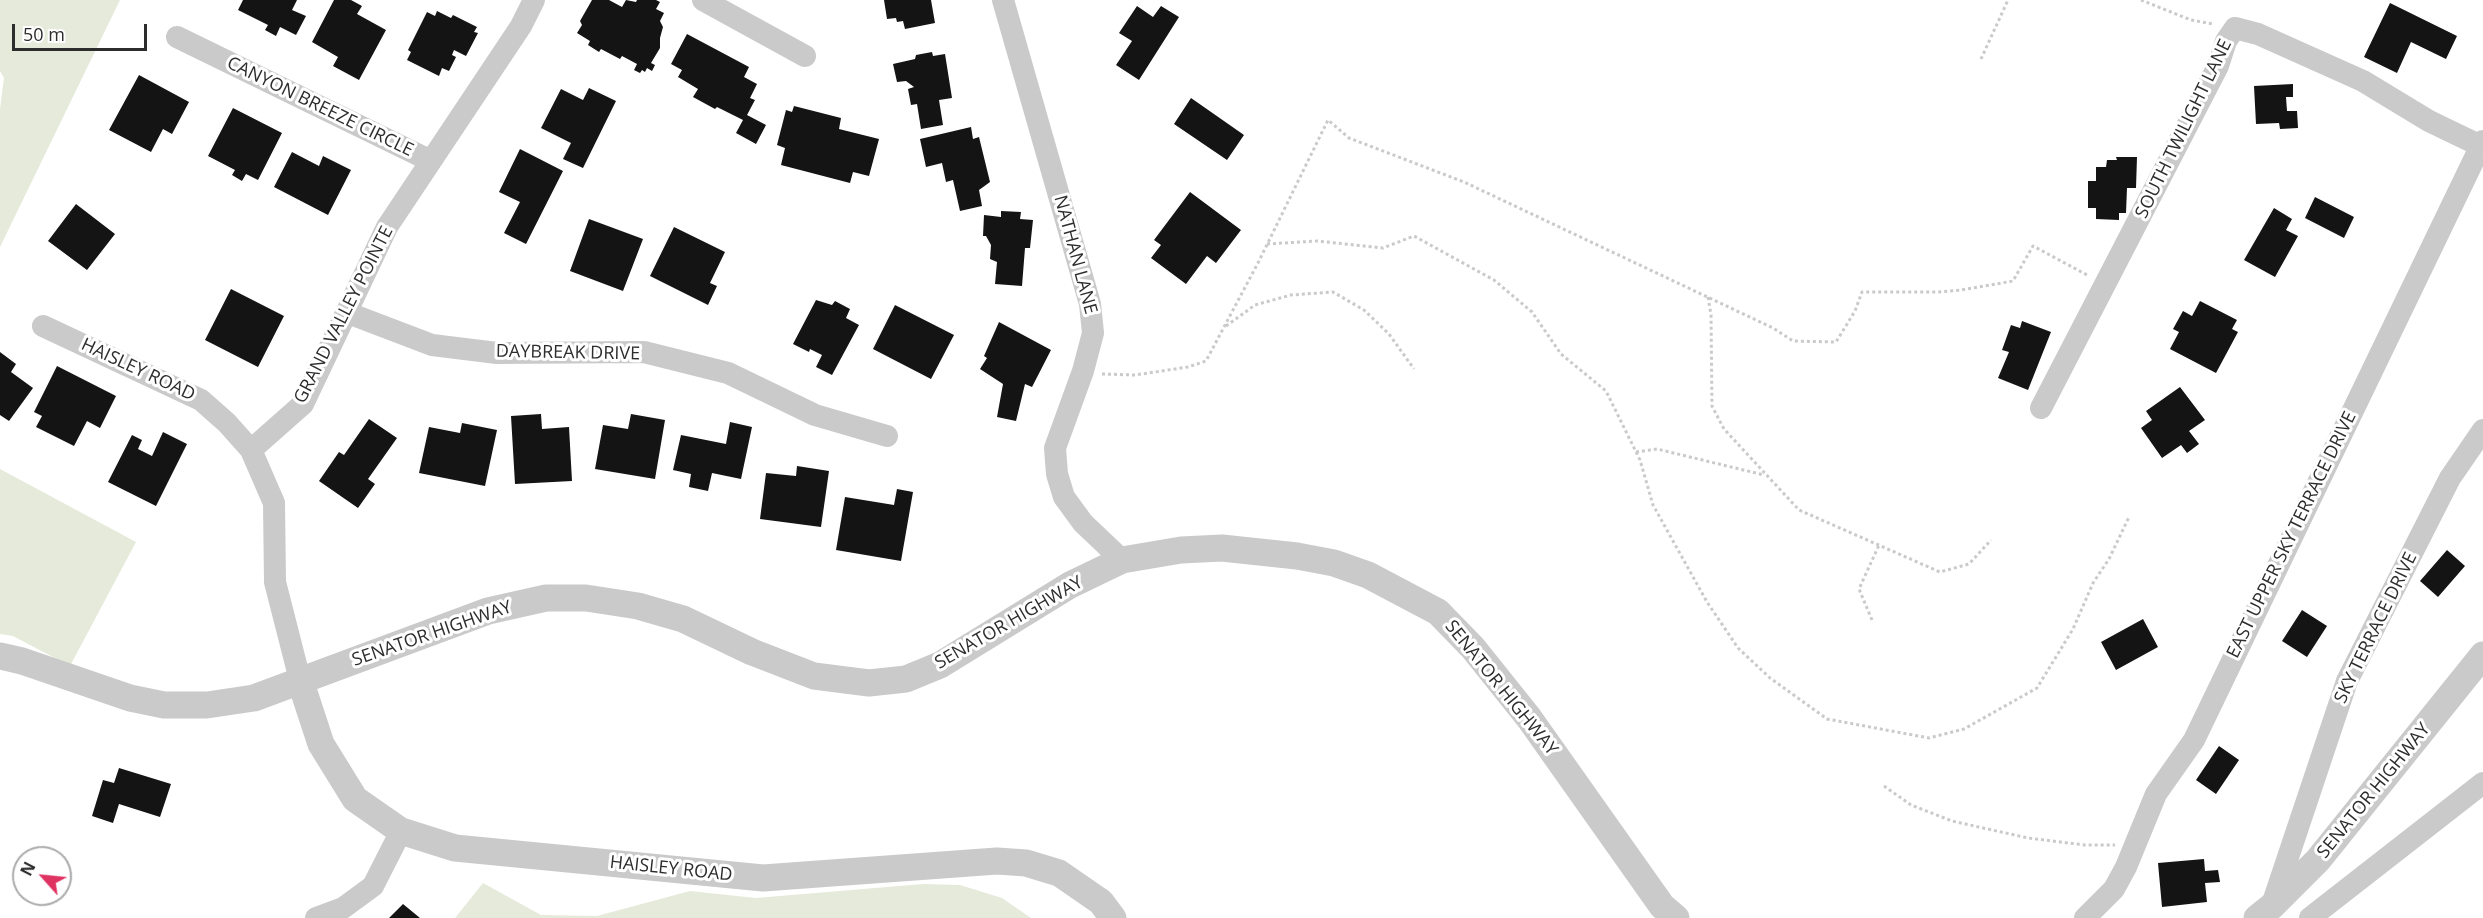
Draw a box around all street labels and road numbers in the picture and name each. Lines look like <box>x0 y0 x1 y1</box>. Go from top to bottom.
street label: SOUTH TWILIGHT LANE <box>2131 36 2237 222</box>
street label: CANYON BREEZE CIRCLE <box>223 52 417 162</box>
street label: NATHAN LANE <box>1049 193 1101 317</box>
street label: GRAND VALLEY POINTE <box>290 223 398 407</box>
street label: HAISLEY ROAD <box>78 334 198 406</box>
street label: DAYBREAK DRIVE <box>496 341 640 365</box>
street label: EAST UPPER SKY TERRACE DRIVE <box>2223 408 2361 662</box>
street label: SKY TERRACE DRIVE <box>2330 549 2422 707</box>
street label: SENATOR HIGHWAY <box>931 572 1087 674</box>
street label: SENATOR HIGHWAY <box>349 597 515 671</box>
street label: SENATOR HIGHWAY <box>1440 616 1562 760</box>
street label: SENATOR HIGHWAY <box>2313 719 2435 863</box>
street label: HAISLEY ROAD <box>609 852 733 886</box>

